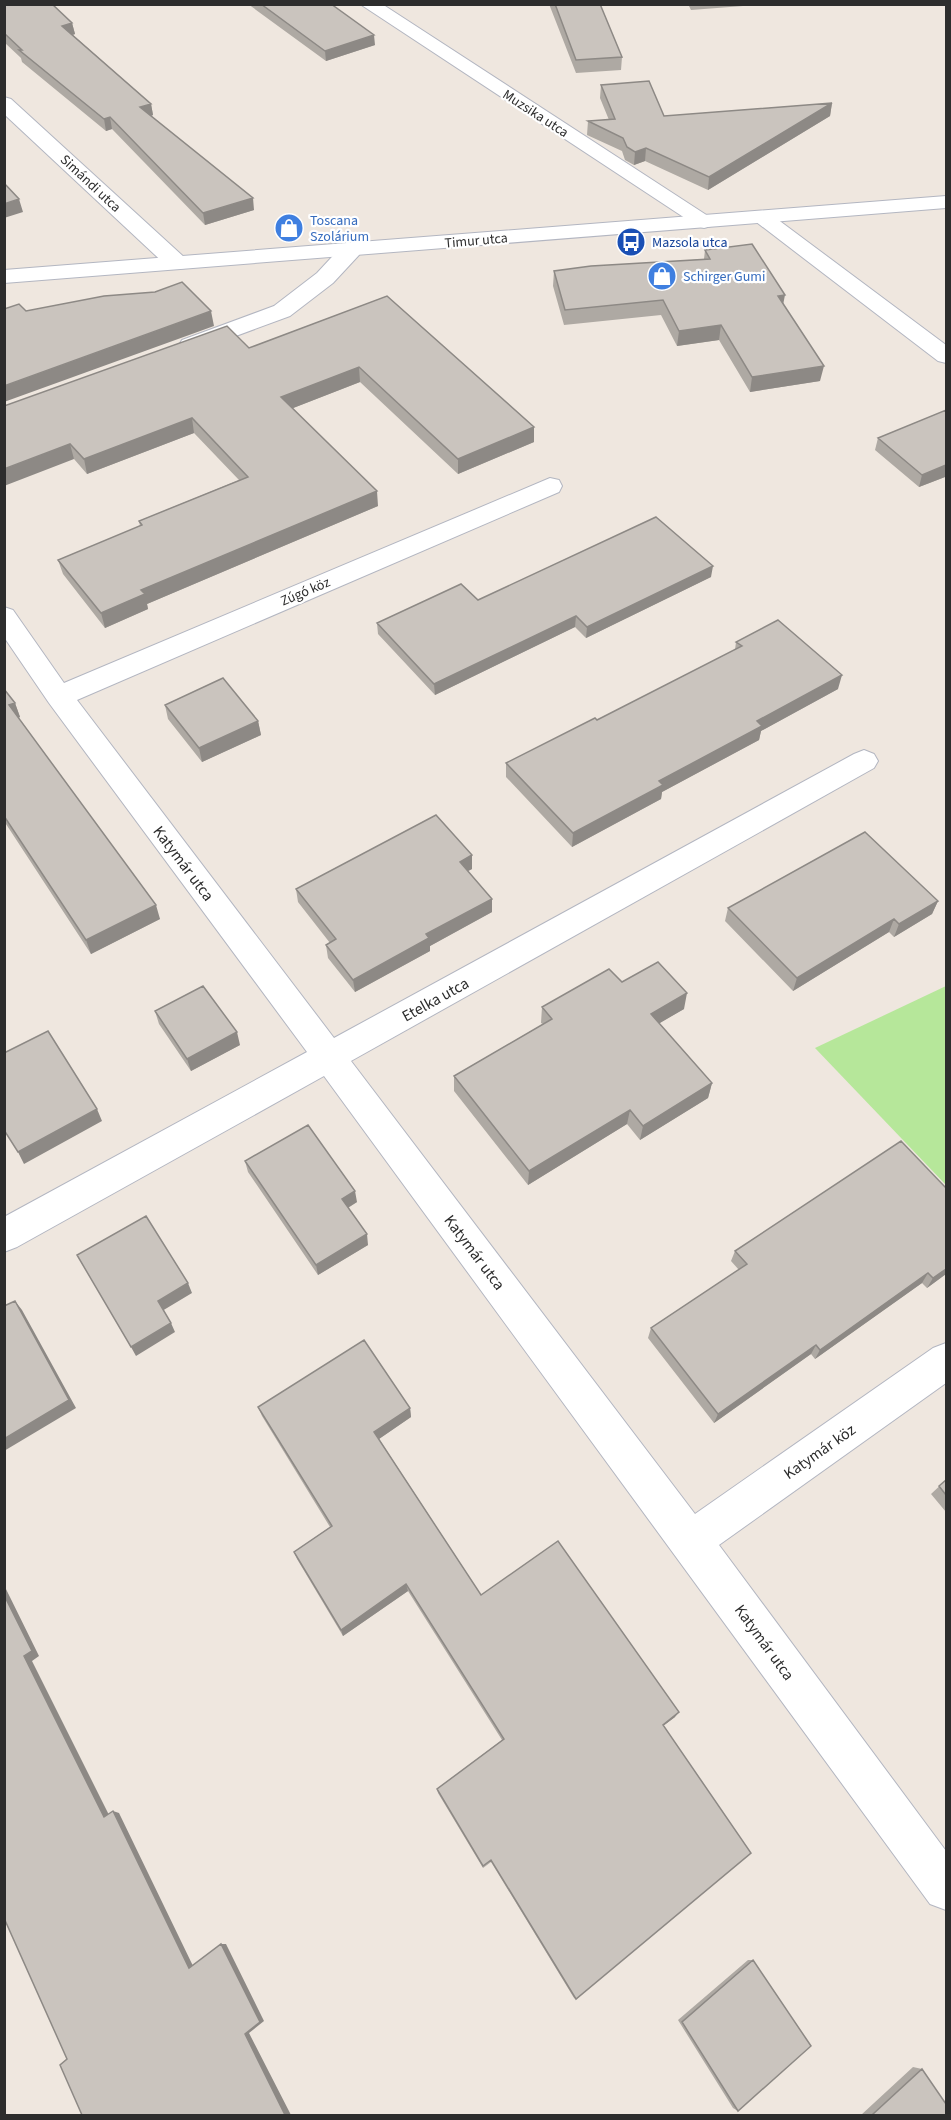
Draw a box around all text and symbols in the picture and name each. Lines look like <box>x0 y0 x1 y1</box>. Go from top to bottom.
street label: Muzsika utca <box>498 85 572 143</box>
street label: Simándi utca <box>55 150 125 217</box>
place label: Toscana Szolárium <box>310 211 369 247</box>
shop icon: Toscana Szolárium <box>273 212 305 244</box>
bus stop icon: Mazsola utca <box>615 226 647 258</box>
street label: Timur utca <box>444 228 508 254</box>
place label: Mazsola utca <box>652 233 728 253</box>
shop icon: Schirger Gumi <box>646 260 678 292</box>
place label: Schirger Gumi <box>683 267 765 287</box>
street label: Zúgó köz <box>277 572 333 611</box>
street label: Katymár utca <box>148 821 219 906</box>
street label: Etelka utca <box>398 972 473 1027</box>
street label: Katymár utca <box>439 1210 510 1295</box>
street label: Katymár köz <box>779 1419 860 1485</box>
street label: Katymár utca <box>729 1600 799 1685</box>

